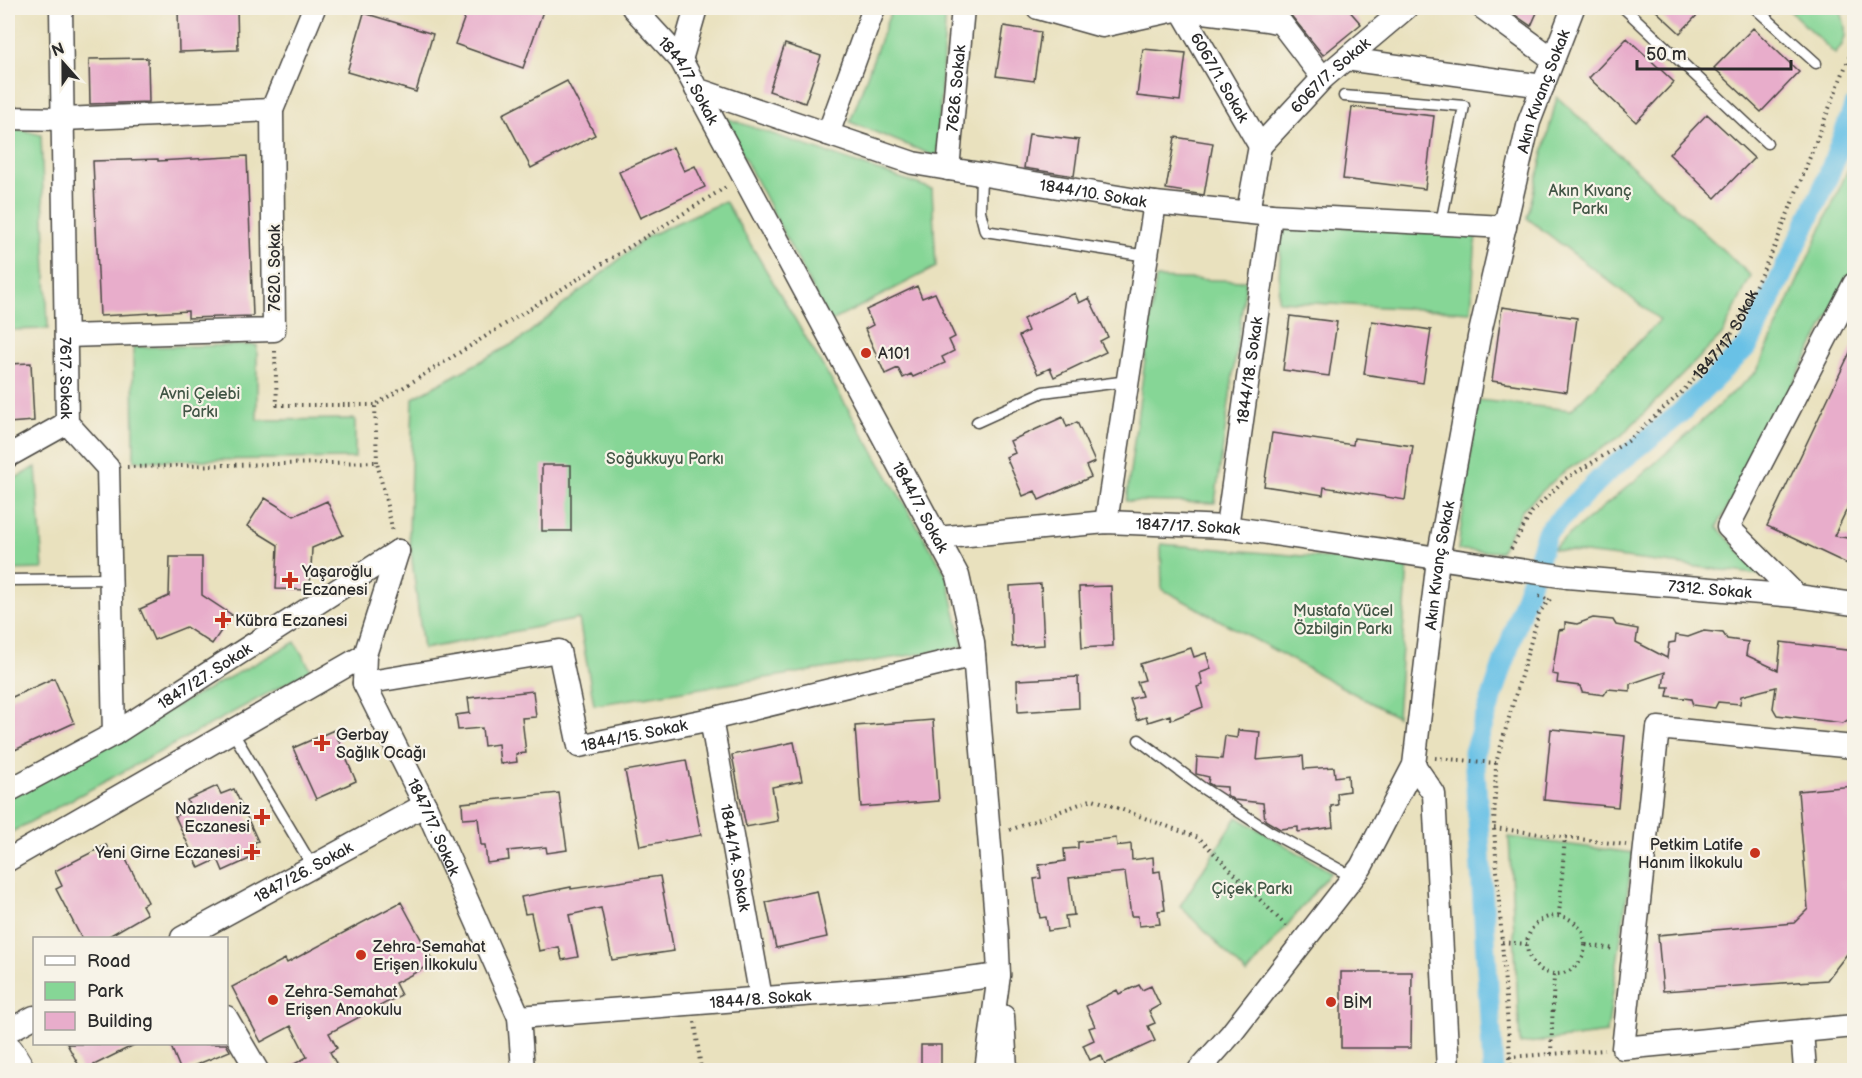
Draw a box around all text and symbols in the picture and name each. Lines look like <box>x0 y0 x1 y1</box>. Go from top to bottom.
street label: Akın Kıvanç Sokak <box>1514 27 1575 155</box>
street label: 6067/1. Sokak <box>1185 30 1252 126</box>
north arrow <box>33 33 93 93</box>
street label: 1844/7. Sokak <box>653 33 722 128</box>
scale bar <box>1637 33 1792 71</box>
street label: 6067/7. Sokak <box>1287 34 1375 118</box>
text: N <box>49 39 67 61</box>
street label: 7626. Sokak <box>944 44 971 133</box>
text: 50 m <box>1646 44 1687 65</box>
street label: 1844/10. Sokak <box>1038 176 1148 213</box>
park label: Akın Kıvanç Parkı <box>1549 182 1631 219</box>
street label: 7620. Sokak <box>266 224 285 311</box>
street label: 1847/17. Sokak <box>1689 287 1763 384</box>
street label: 1844/18. Sokak <box>1234 316 1268 426</box>
street label: 7617. Sokak <box>55 337 75 419</box>
place label: A101 <box>878 345 910 364</box>
marker: A101 <box>859 346 873 360</box>
park label: Avni Çelebi Parkı <box>160 385 240 422</box>
park label: Soğukkuyu Parkı <box>606 450 724 469</box>
street label: 1844/7. Sokak <box>887 459 952 557</box>
street label: Akın Kıvanç Sokak <box>1422 499 1460 631</box>
street label: 1847/17. Sokak <box>1135 515 1242 540</box>
place label: Yaşaroğlu Eczanesi <box>301 563 372 600</box>
marker: Yaşaroğlu Eczanesi <box>283 573 297 587</box>
street label: 7312. Sokak <box>1667 577 1753 603</box>
park label: Mustafa Yücel Özbilgin Parkı <box>1293 602 1393 639</box>
place label: Kübra Eczanesi <box>235 612 348 631</box>
marker: Kübra Eczanesi <box>216 613 230 627</box>
street label: 1847/27. Sokak <box>155 640 256 714</box>
street label: 1844/15. Sokak <box>580 716 689 756</box>
place label: Gerbay Sağlık Ocağı <box>336 726 426 763</box>
marker: Gerbay Sağlık Ocağı <box>313 734 331 752</box>
street label: 1847/17. Sokak <box>402 776 463 879</box>
place label: Nazlıdeniz Eczanesi <box>175 800 250 837</box>
street label: 1844/14. Sokak <box>715 803 753 913</box>
marker: Nazlıdeniz Eczanesi <box>255 810 269 824</box>
place label: Petkim Latife Hanım İlkokulu <box>1638 836 1744 873</box>
street label: 1847/26. Sokak <box>251 838 357 908</box>
place label: Yeni Girne Eczanesi <box>94 844 240 863</box>
marker: Yeni Girne Eczanesi <box>245 845 259 859</box>
marker: Petkim Latife Hanım İlkokulu <box>1748 846 1762 860</box>
park label: Çiçek Parkı <box>1211 880 1293 899</box>
legend <box>33 937 228 1045</box>
place label: Zehra-Semahat Erişen İlkokulu <box>372 938 486 975</box>
marker: Zehra-Semahat Erişen İlkokulu <box>354 948 368 962</box>
text: Road <box>87 951 131 972</box>
text: Park <box>87 981 123 1002</box>
place label: Zehra-Semahat Erişen Anaokulu <box>284 983 402 1020</box>
street label: 1844/8. Sokak <box>709 986 812 1013</box>
place label: BİM <box>1343 992 1372 1013</box>
marker: Zehra-Semahat Erişen Anaokulu <box>266 993 280 1007</box>
marker: BİM <box>1324 995 1338 1009</box>
text: Building <box>87 1011 153 1032</box>

